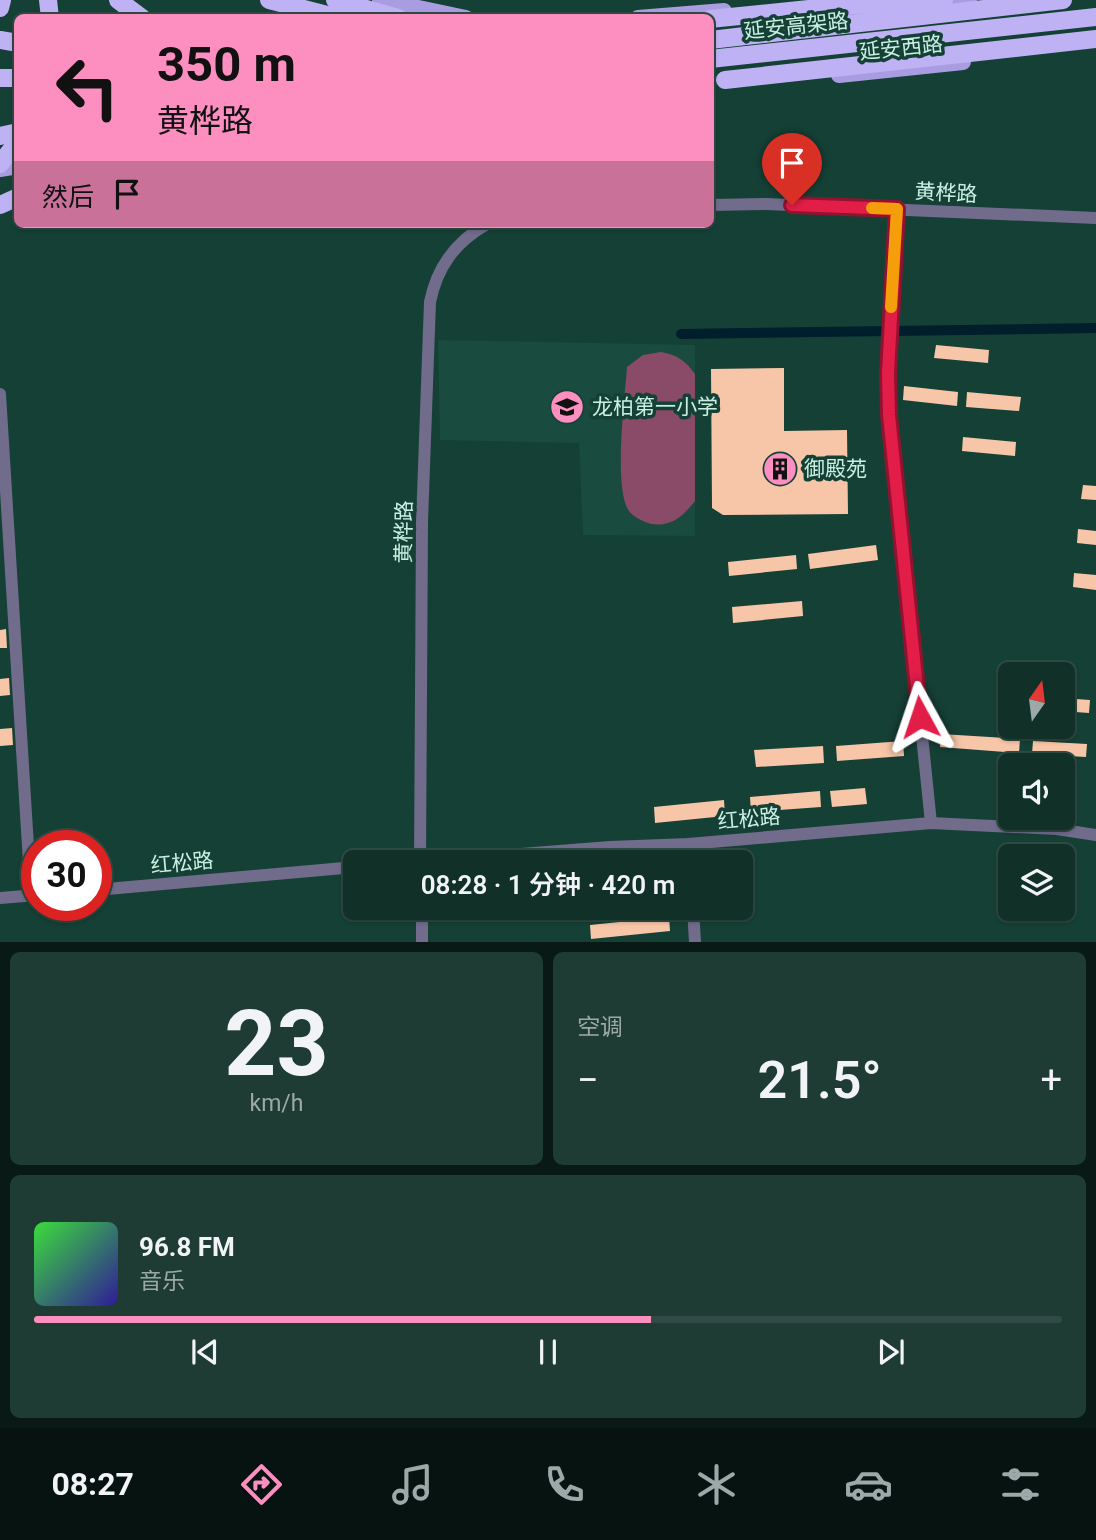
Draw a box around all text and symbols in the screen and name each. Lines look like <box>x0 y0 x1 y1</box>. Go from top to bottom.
street label: 延安高架路 <box>743 9 849 43</box>
street label: 延安西路 <box>858 32 944 64</box>
text: 350 m <box>157 36 296 93</box>
icon: left <box>42 42 133 133</box>
text: 黄桦路 <box>157 102 253 140</box>
pin <box>762 133 822 205</box>
icon: arrive <box>773 144 811 182</box>
icon: arrive <box>108 175 146 213</box>
street label: 黄桦路 <box>914 179 978 207</box>
text: 然后 <box>42 182 94 212</box>
school or university icon: 龙柏第一小学 <box>548 388 586 426</box>
place label: 龙柏第一小学 <box>592 395 718 419</box>
building icon: 御殿苑 <box>761 450 799 488</box>
place label: 御殿苑 <box>804 457 867 481</box>
street label: 黄桦路 <box>391 500 417 564</box>
north arrow <box>998 662 1074 738</box>
map controls <box>998 662 1075 921</box>
position arrow <box>883 680 957 754</box>
button: sound <box>998 753 1075 830</box>
street label: 红松路 <box>717 804 781 834</box>
speed limit sign: 30 <box>21 830 112 921</box>
button: layers <box>998 844 1075 921</box>
street label: 红松路 <box>150 848 214 878</box>
text: 08:28 · 1 分钟 · 420 m <box>421 870 675 900</box>
text: 23 <box>224 991 329 1097</box>
text: 空调 <box>577 1014 623 1041</box>
text: 21.5° <box>758 1050 882 1111</box>
text: − <box>577 1058 599 1102</box>
text: + <box>1040 1058 1062 1102</box>
text: km/h <box>250 1090 304 1117</box>
text: 96.8 FM <box>139 1232 235 1262</box>
text: 音乐 <box>139 1268 185 1295</box>
icon: previous <box>186 1333 224 1371</box>
icon: pause <box>529 1333 567 1371</box>
icon: next <box>872 1333 910 1371</box>
icon: directions <box>237 1460 286 1509</box>
icon: music <box>388 1460 437 1509</box>
icon: phone <box>540 1460 589 1509</box>
icon: climate <box>692 1460 741 1509</box>
icon: car <box>844 1460 893 1509</box>
icon: filters <box>996 1460 1045 1509</box>
text: 08:27 <box>51 1465 134 1503</box>

